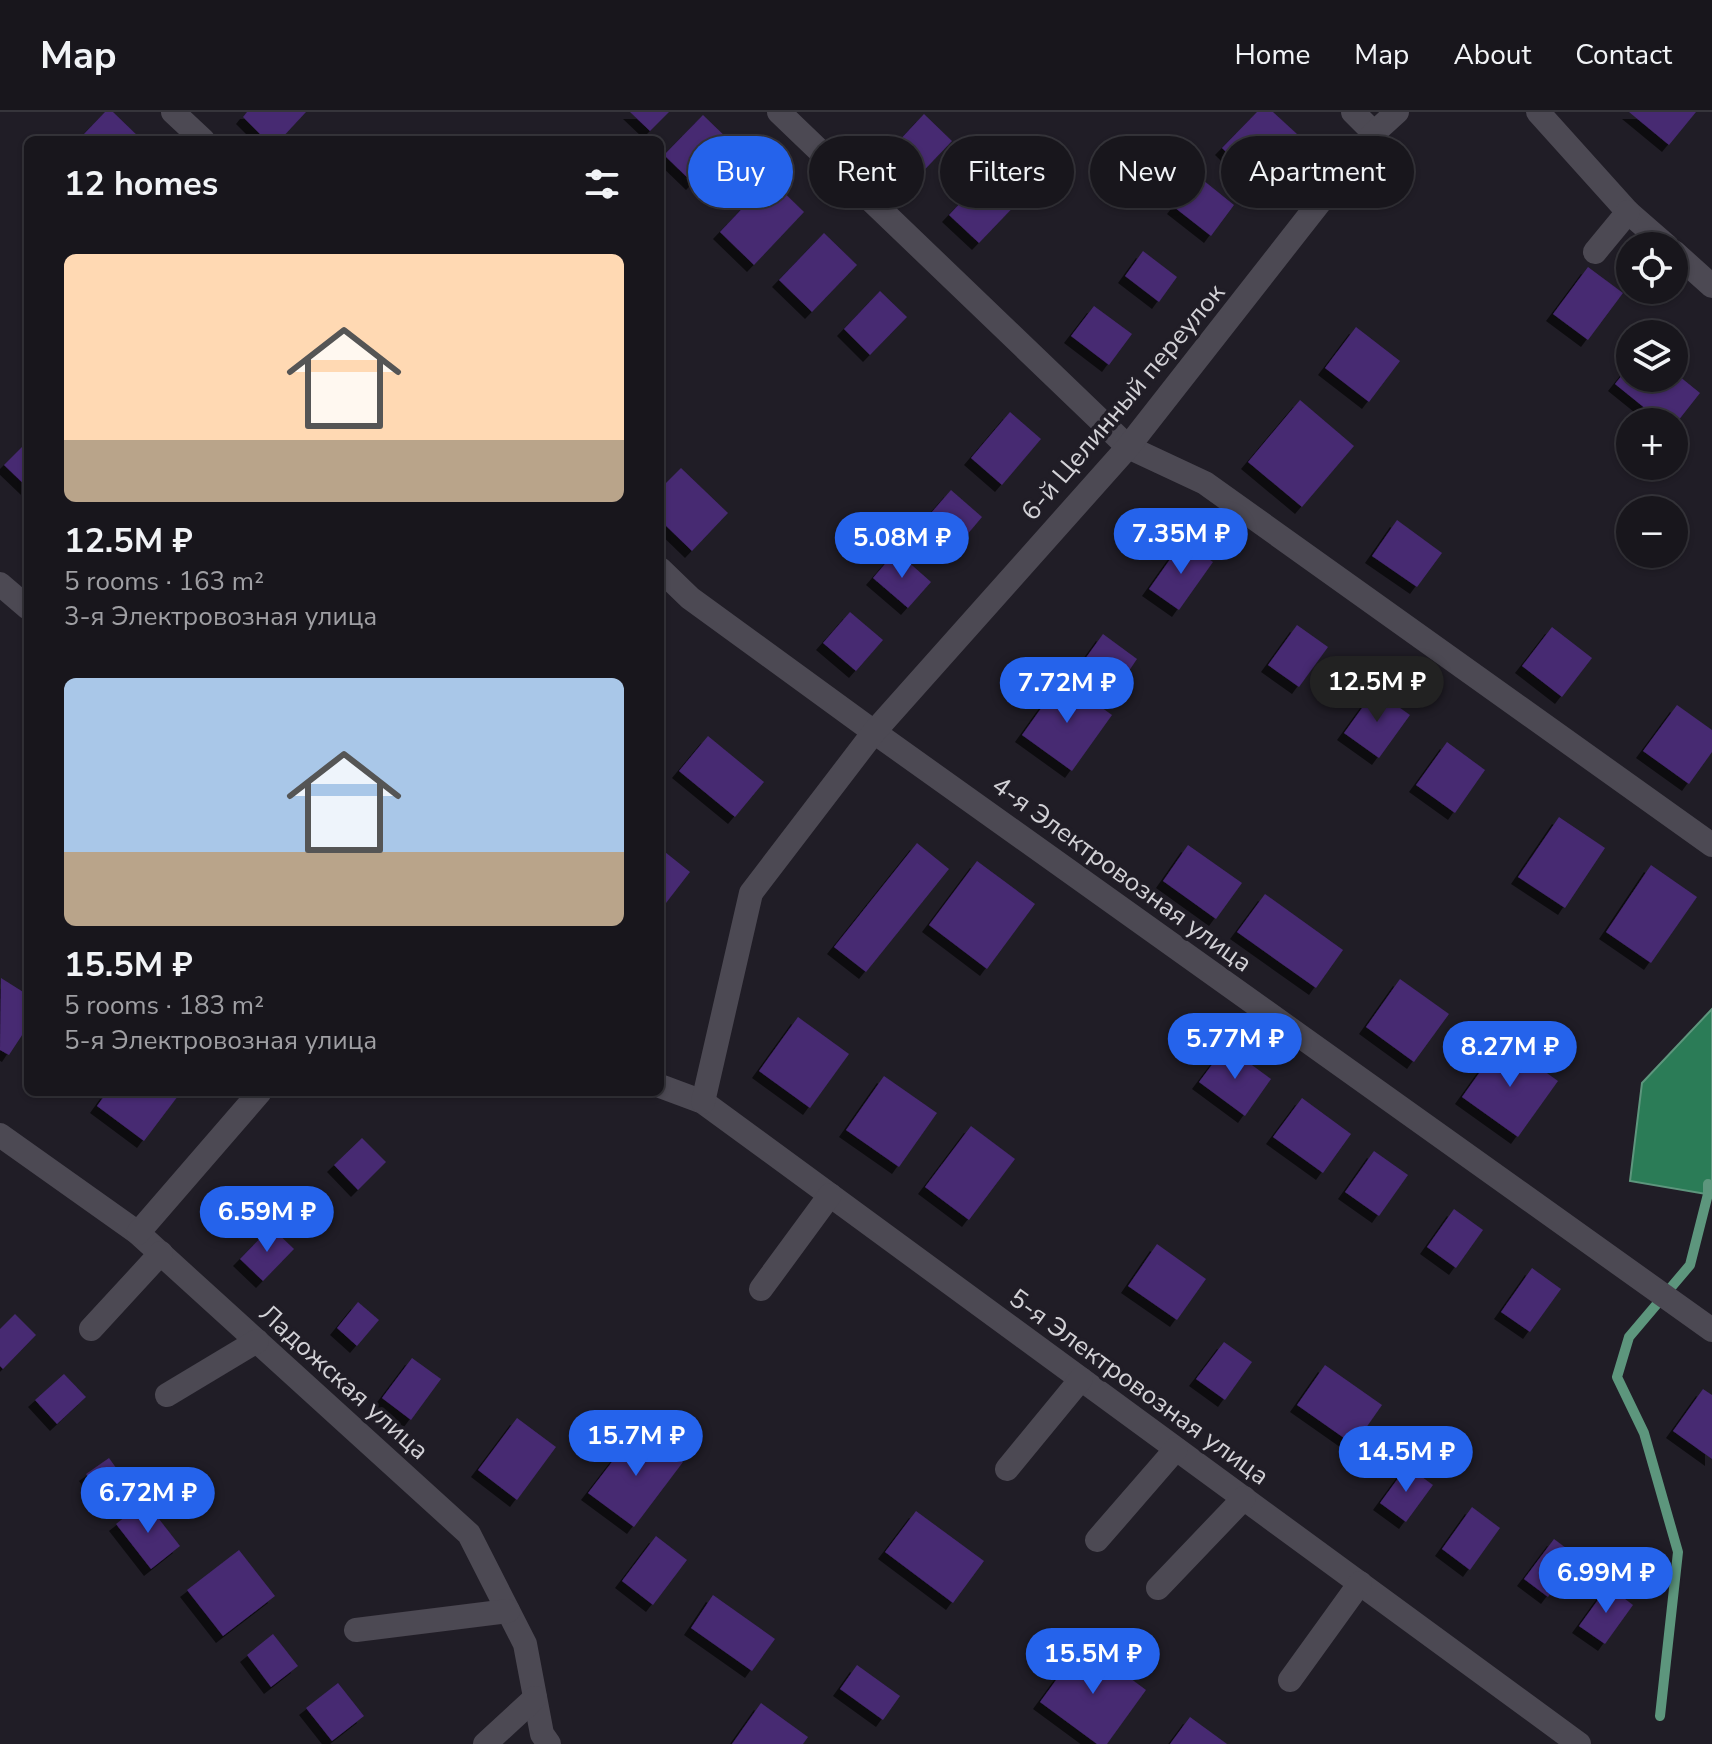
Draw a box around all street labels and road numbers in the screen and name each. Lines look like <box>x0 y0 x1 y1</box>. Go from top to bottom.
street label: 6-й Целинный переулок <box>1013 276 1233 528</box>
street label: 4-я Электровозная улица <box>985 768 1259 980</box>
street label: 5-я Электровозная улица <box>1002 1281 1276 1493</box>
street label: Ладожская улица <box>252 1296 436 1468</box>

